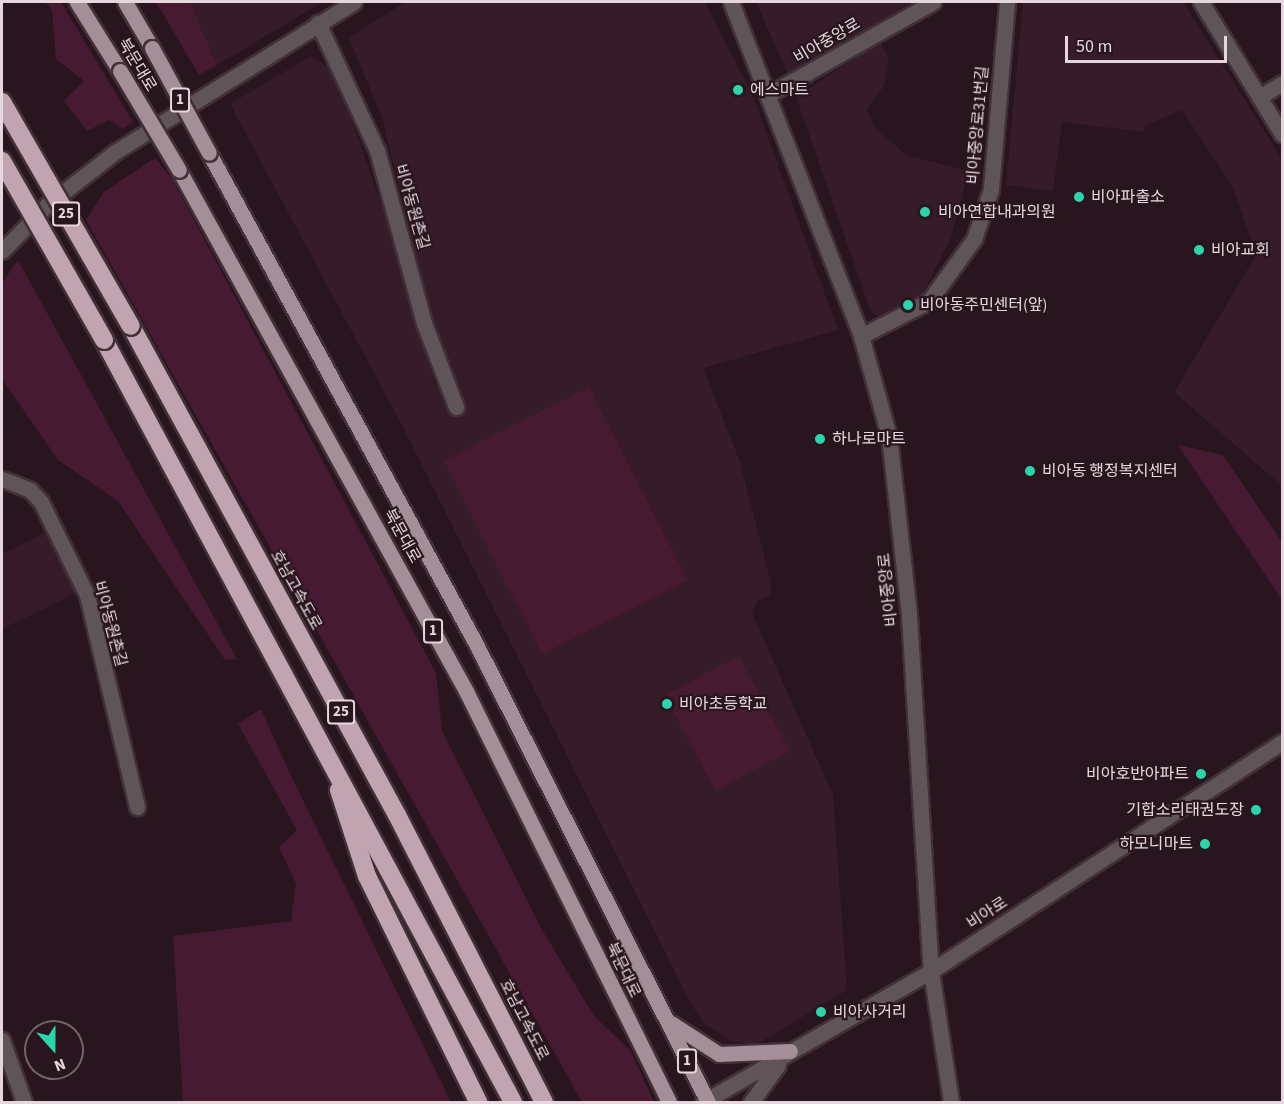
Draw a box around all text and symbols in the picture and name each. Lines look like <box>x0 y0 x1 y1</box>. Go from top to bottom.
street label: 비아중앙로 <box>790 14 864 68</box>
scale bar <box>1068 24 1230 62</box>
text: 50 m <box>1076 34 1112 59</box>
street label: 북문대로 <box>114 35 160 95</box>
street label: 비아중앙로31번길 <box>963 65 993 185</box>
place label: 에스마트 <box>750 80 809 100</box>
marker: 에스마트 <box>731 83 745 97</box>
road number: 1 <box>170 88 190 112</box>
street label: 비아동원촌길 <box>391 162 433 252</box>
place label: 비아파출소 <box>1091 187 1165 207</box>
marker: 비아파출소 <box>1072 190 1086 204</box>
road number: 25 <box>51 202 81 226</box>
place label: 비아연합내과의원 <box>938 202 1056 222</box>
marker: 비아연합내과의원 <box>916 203 934 221</box>
place label: 비아교회 <box>1211 240 1270 260</box>
marker: 비아교회 <box>1192 243 1206 257</box>
place label: 비아동주민센터(앞) <box>920 295 1047 315</box>
marker: 비아동주민센터(앞) <box>901 298 915 312</box>
place label: 하나로마트 <box>832 429 906 449</box>
marker: 하나로마트 <box>813 432 827 446</box>
place label: 비아동 행정복지센터 <box>1042 461 1178 481</box>
marker: 비아동 행정복지센터 <box>1023 464 1037 478</box>
street label: 북문대로 <box>379 506 425 566</box>
street label: 호남고속도로 <box>266 547 326 633</box>
street label: 비아중앙로 <box>875 552 901 628</box>
street label: 비아동원촌길 <box>89 579 131 669</box>
road number: 1 <box>422 619 444 643</box>
place label: 비아초등학교 <box>679 694 767 714</box>
marker: 비아초등학교 <box>660 697 674 711</box>
road number: 25 <box>326 700 356 724</box>
place label: 비아호반아파트 <box>1086 764 1189 784</box>
marker: 비아호반아파트 <box>1194 767 1208 781</box>
place label: 기합소리태권도장 <box>1126 800 1244 820</box>
marker: 기합소리태권도장 <box>1249 803 1263 817</box>
place label: 하모니마트 <box>1119 834 1193 854</box>
marker: 하모니마트 <box>1198 837 1212 851</box>
street label: 비아로 <box>963 893 1011 933</box>
street label: 북문대로 <box>601 939 645 1001</box>
street label: 호남고속도로 <box>495 976 553 1064</box>
place label: 비아사거리 <box>833 1002 907 1022</box>
marker: 비아사거리 <box>814 1005 828 1019</box>
north arrow <box>24 1020 84 1080</box>
road number: 1 <box>676 1049 698 1073</box>
text: N <box>51 1053 69 1077</box>

